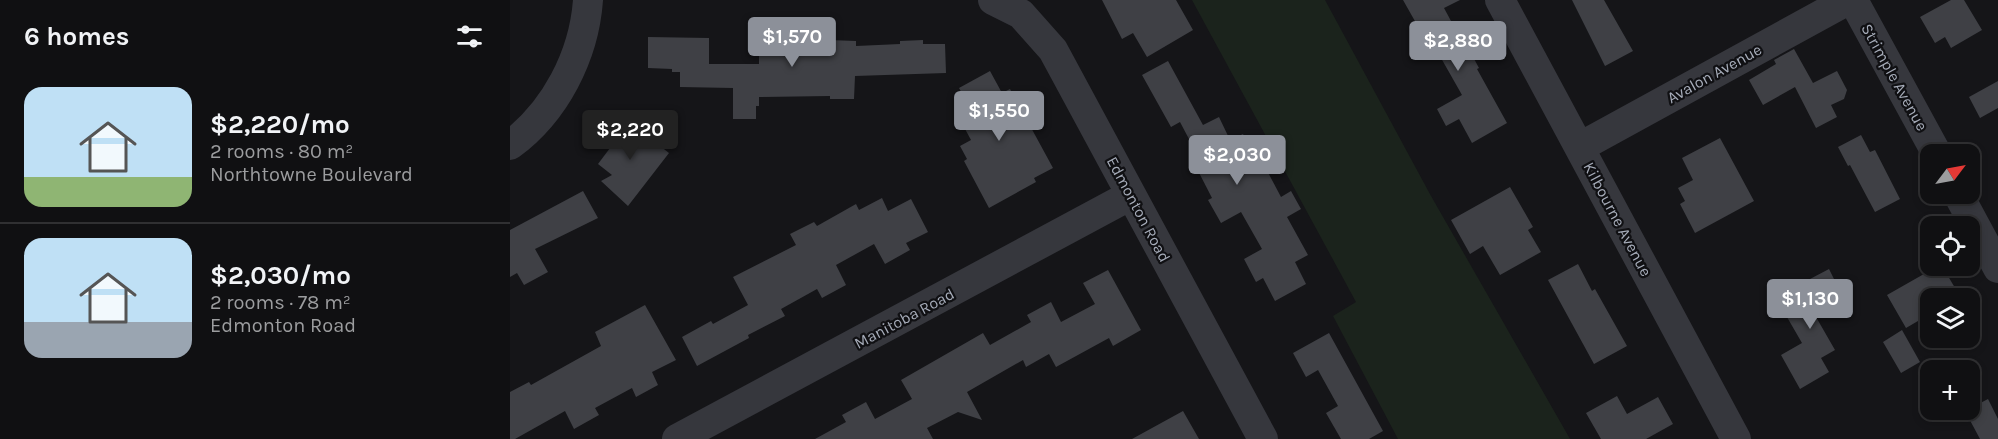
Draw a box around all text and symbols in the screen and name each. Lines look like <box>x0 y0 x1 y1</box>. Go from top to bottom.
pin: $1,570 <box>743 17 841 68</box>
icon: filters <box>453 20 486 53</box>
street label: Strimple Avenue <box>1857 20 1932 134</box>
text: 6 homes <box>24 21 129 52</box>
pin: $2,880 <box>1409 21 1507 72</box>
text: $1,570 <box>762 25 822 48</box>
text: $2,880 <box>1423 29 1493 52</box>
street label: Avalon Avenue <box>1664 40 1765 107</box>
pin: $1,550 <box>950 91 1048 142</box>
text: $1,550 <box>968 99 1030 122</box>
text: $2,220/mo <box>210 109 350 140</box>
pin: $2,220 <box>581 110 679 161</box>
icon: home <box>72 111 144 183</box>
text: $2,220 <box>596 118 664 141</box>
pin: $2,030 <box>1188 135 1286 186</box>
text: 2 rooms · 80 m² <box>210 140 353 163</box>
text: $2,030 <box>1203 143 1271 166</box>
north arrow <box>1920 144 1980 204</box>
map controls <box>1920 144 1980 420</box>
street label: Edmonton Road <box>1103 153 1174 265</box>
street label: Kilbourne Avenue <box>1579 159 1656 280</box>
text: Northtowne Boulevard <box>210 163 413 186</box>
button: locate <box>1920 216 1980 276</box>
text: $2,030/mo <box>210 260 351 291</box>
icon: home <box>72 262 144 334</box>
pin: $1,130 <box>1761 279 1859 330</box>
street label: Manitoba Road <box>851 284 957 353</box>
text: $1,130 <box>1781 287 1839 310</box>
button: layers <box>1920 288 1980 348</box>
text: 2 rooms · 78 m² <box>210 291 351 314</box>
text: Edmonton Road <box>210 314 356 337</box>
button: + <box>1920 360 1980 420</box>

